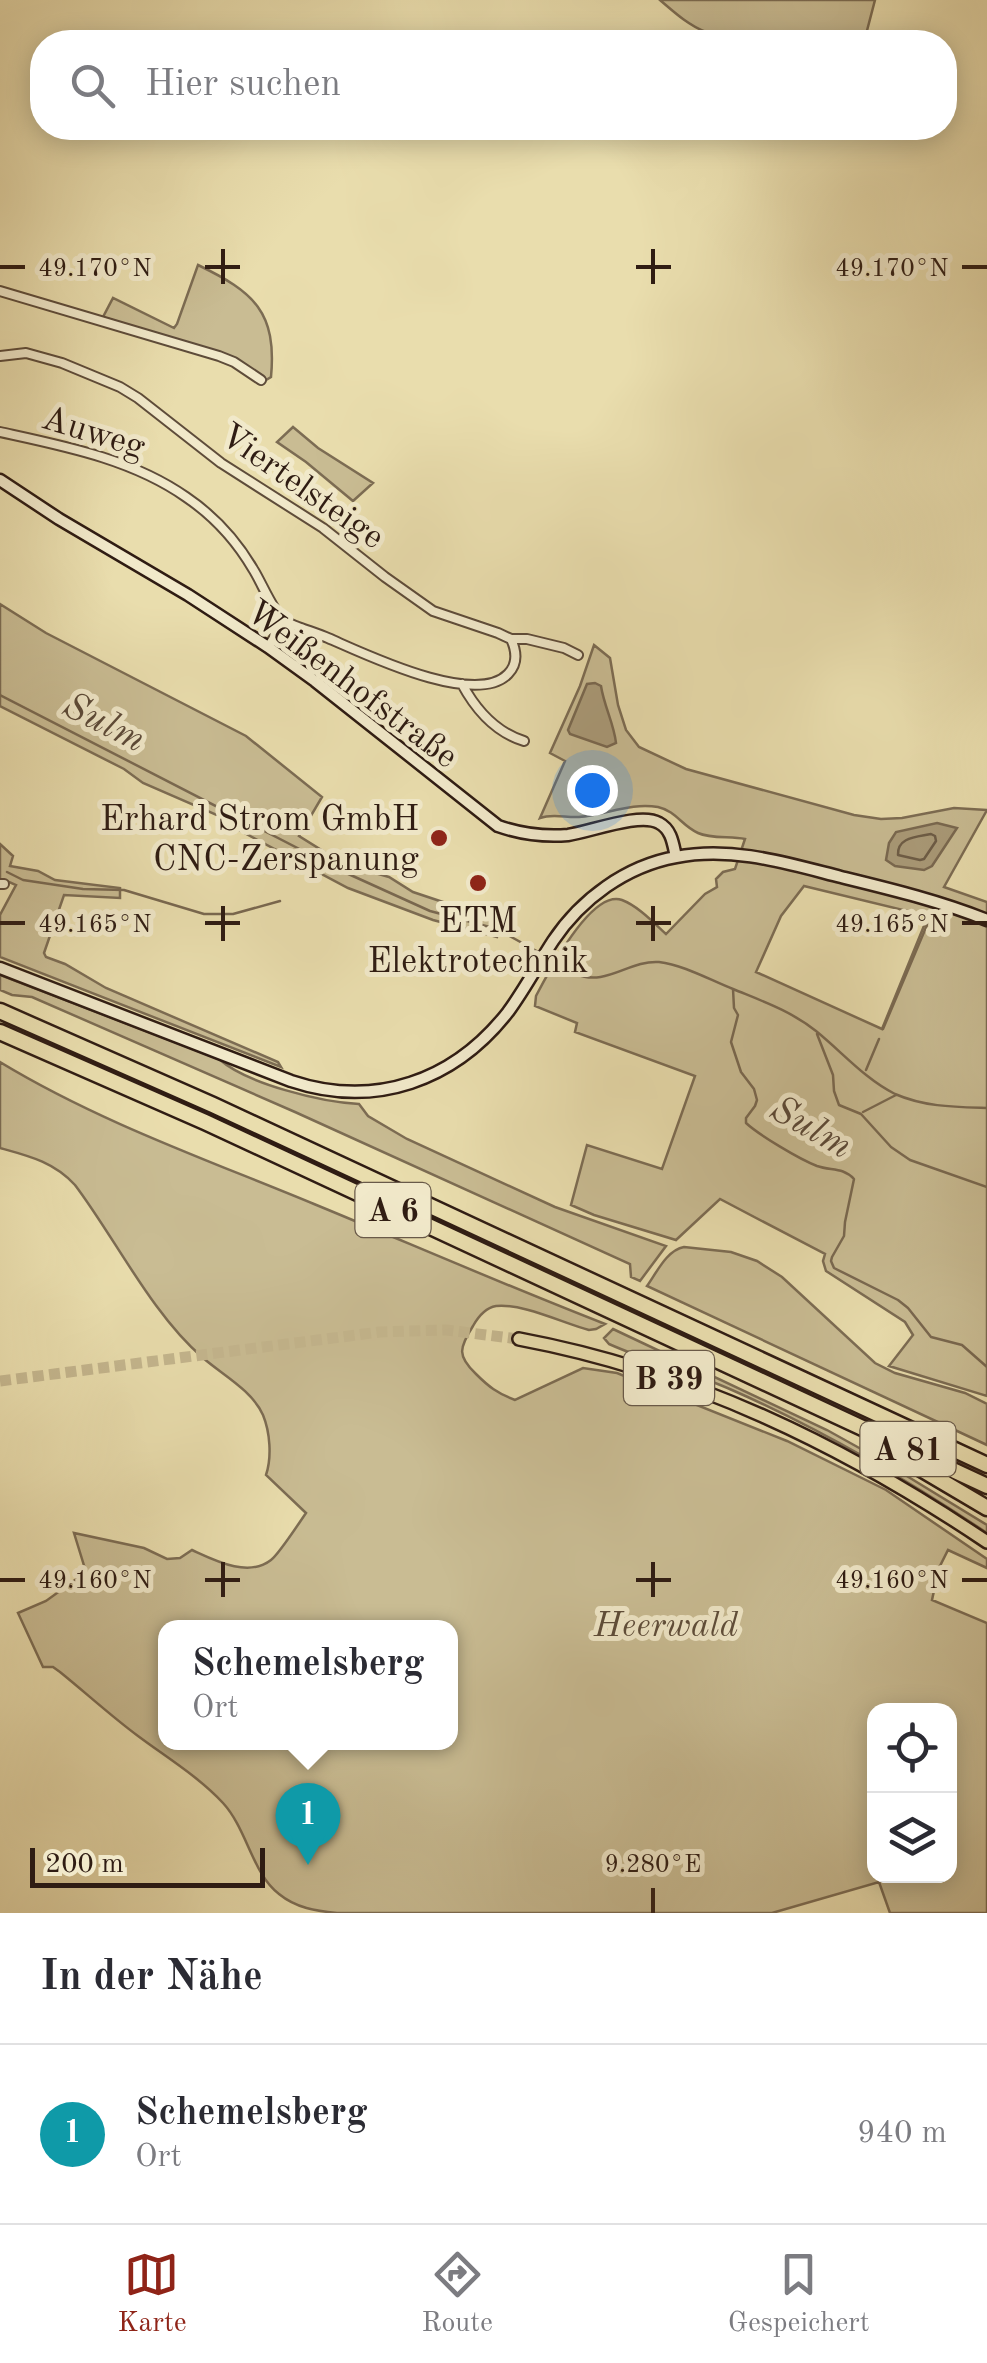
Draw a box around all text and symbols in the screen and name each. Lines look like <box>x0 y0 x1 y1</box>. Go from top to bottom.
search box <box>30 30 957 140</box>
icon: search <box>65 58 120 113</box>
text: Hier suchen <box>145 66 341 104</box>
text: 49.170°N <box>38 257 152 282</box>
text: 49.170°N <box>835 257 949 282</box>
street label: Auweg <box>38 401 149 466</box>
street label: Viertelsteige <box>213 418 390 556</box>
street label: Weißenhofstraße <box>239 594 464 776</box>
water label: Sulm <box>56 687 151 760</box>
your location <box>567 765 618 816</box>
place label: Erhard Strom GmbH CNC-Zerspanung <box>100 803 419 878</box>
marker: Erhard Strom GmbH CNC-Zerspanung <box>428 827 450 849</box>
marker: ETM Elektrotechnik <box>467 872 489 894</box>
place label: ETM Elektrotechnik <box>367 905 589 980</box>
text: 49.165°N <box>38 913 152 938</box>
text: 49.165°N <box>835 913 949 938</box>
water label: Sulm <box>763 1090 858 1167</box>
road number: A 6 <box>356 1183 430 1237</box>
road number: B 39 <box>624 1351 714 1405</box>
road number: A 81 <box>860 1422 956 1476</box>
text: 49.160°N <box>38 1569 152 1594</box>
text: 49.160°N <box>835 1569 949 1594</box>
park label: Heerwald <box>593 1609 739 1644</box>
popup <box>158 1620 458 1750</box>
text: Schemelsberg <box>192 1646 424 1684</box>
text: Ort <box>192 1693 238 1725</box>
map controls <box>867 1703 957 1883</box>
button: locate <box>867 1703 957 1793</box>
pin: 1 <box>276 1782 340 1865</box>
button: layers <box>867 1793 957 1883</box>
scale bar <box>30 1843 265 1888</box>
text: 200 m <box>45 1851 124 1879</box>
text: 9.280°E <box>605 1853 701 1878</box>
text: In der Nähe <box>40 1957 263 1999</box>
text: Schemelsberg <box>135 2095 368 2133</box>
text: 1 <box>63 2118 82 2150</box>
text: 940 m <box>857 2118 947 2150</box>
text: Ort <box>135 2142 182 2174</box>
tab: Karte <box>117 2247 187 2342</box>
tab: Route <box>421 2247 493 2342</box>
tab: Gespeichert <box>728 2247 870 2342</box>

